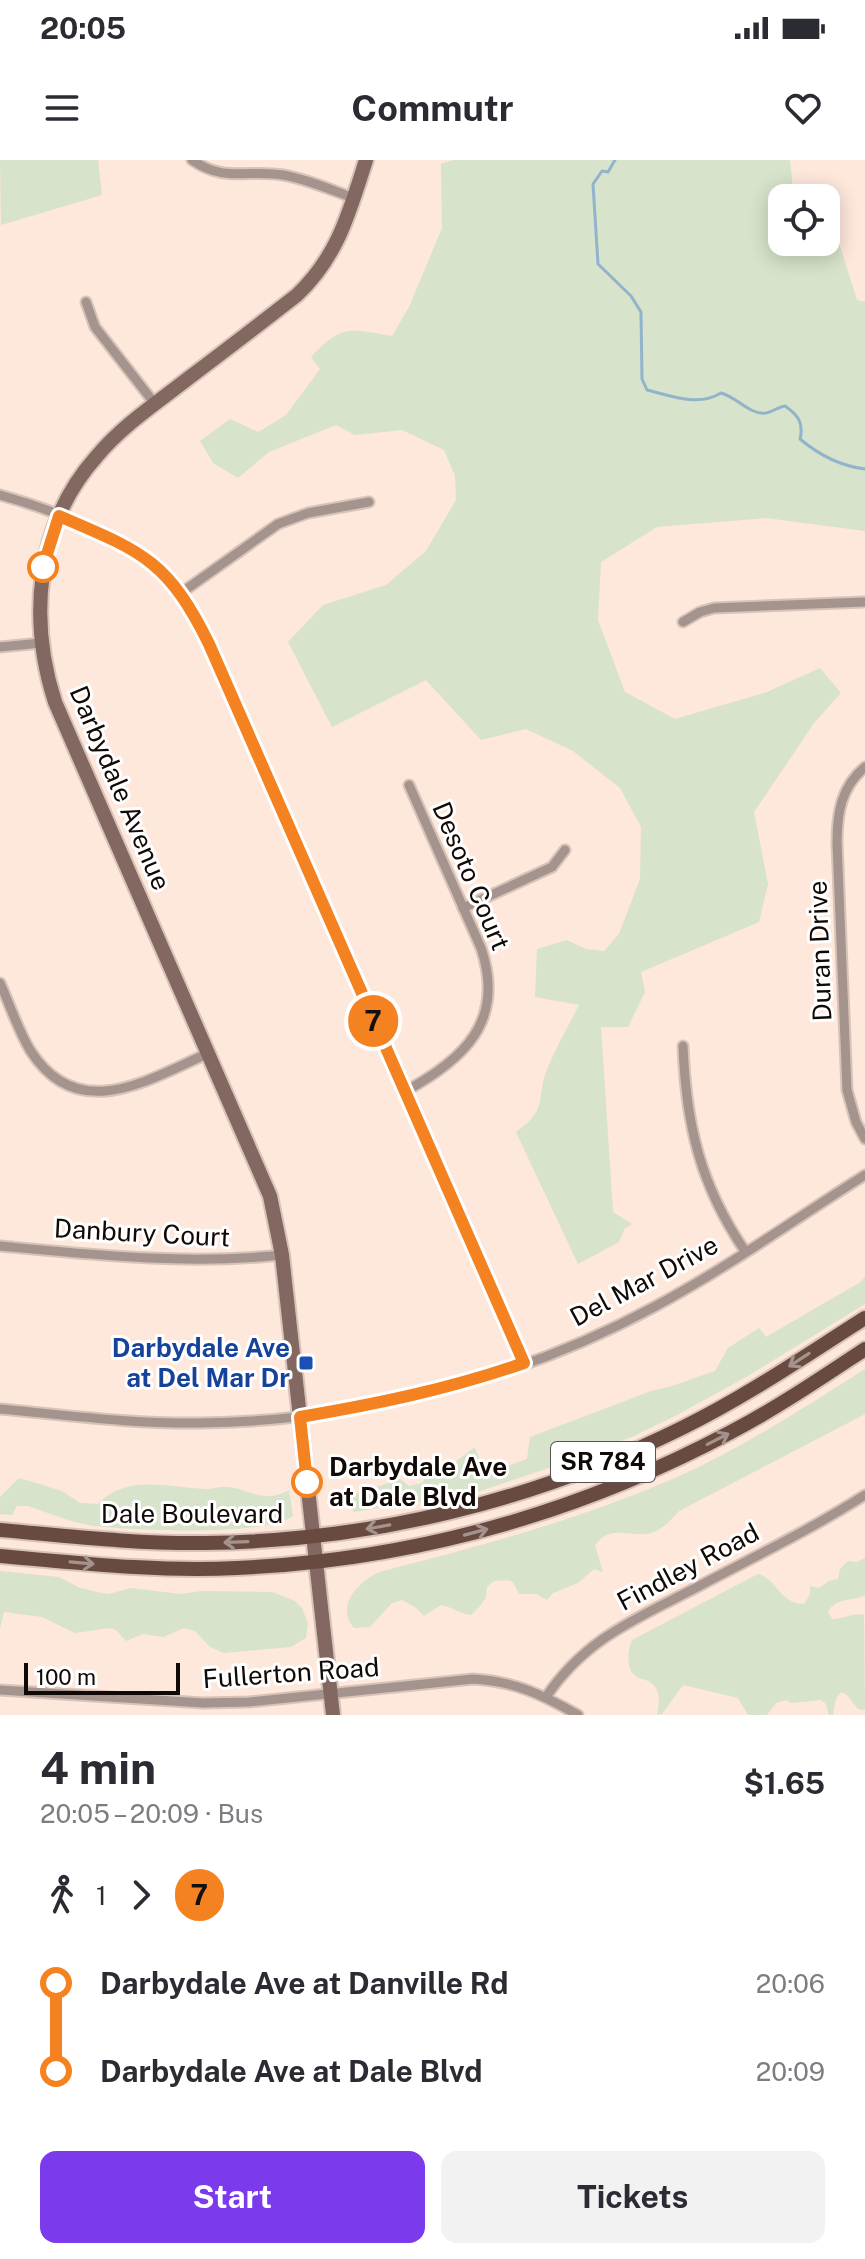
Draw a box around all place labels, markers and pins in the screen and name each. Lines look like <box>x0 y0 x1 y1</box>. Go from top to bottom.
unlabelled marker <box>28 552 58 582</box>
place label: Darbydale Ave at Del Mar Dr <box>112 1332 290 1393</box>
marker: Darbydale Ave at Del Mar Dr <box>297 1354 315 1372</box>
place label: Darbydale Ave at Dale Blvd <box>329 1451 507 1512</box>
marker: Darbydale Ave at Dale Blvd <box>292 1467 322 1497</box>

